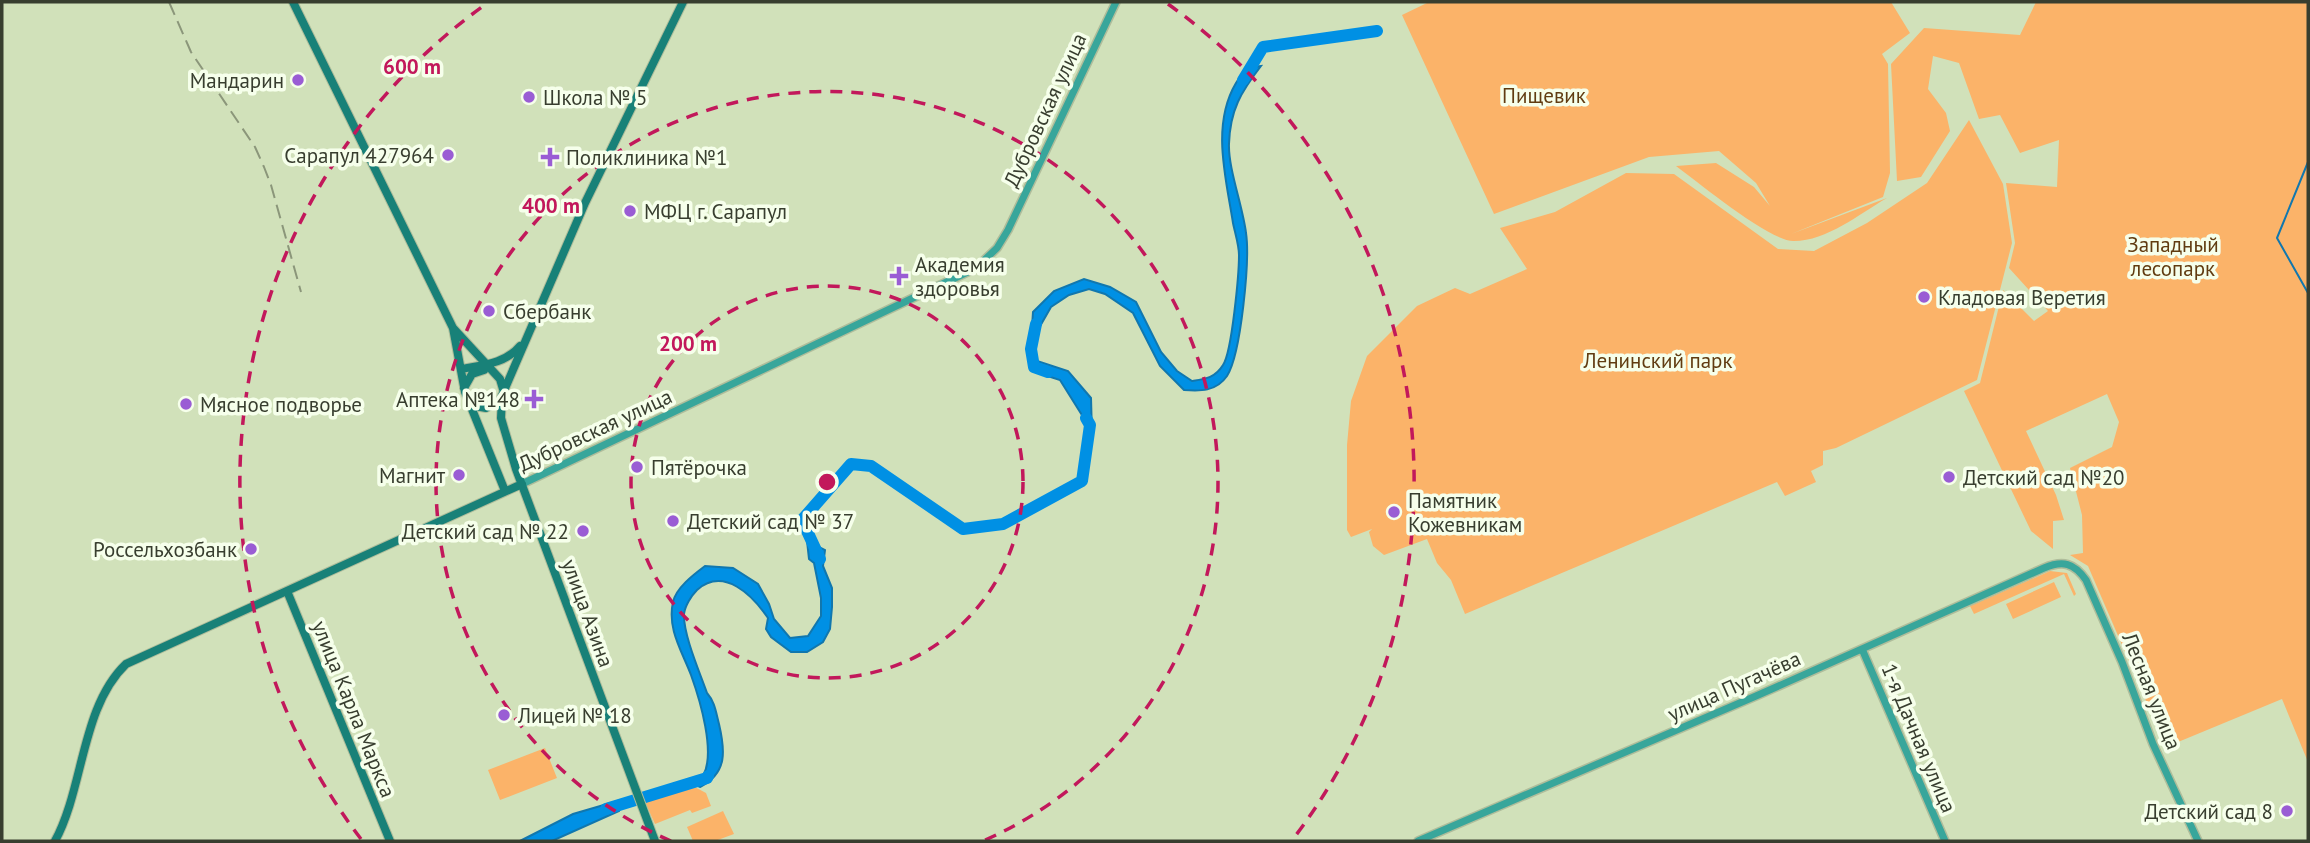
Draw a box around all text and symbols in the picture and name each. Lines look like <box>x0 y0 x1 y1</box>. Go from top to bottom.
street label: Дубровская улица <box>998 29 1092 191</box>
text: 600 m <box>383 53 441 80</box>
place label: Мандарин <box>190 67 284 94</box>
marker: Мандарин <box>290 72 306 88</box>
park label: Пищевик <box>1502 82 1586 109</box>
place label: Школа № 5 <box>543 84 647 111</box>
marker: Школа № 5 <box>521 89 537 105</box>
place label: Сарапул 427964 <box>284 142 434 169</box>
place label: Поликлиника №1 <box>566 144 728 171</box>
marker: Сарапул 427964 <box>440 147 456 163</box>
marker: Поликлиника №1 <box>540 147 560 167</box>
text: 400 m <box>522 192 580 219</box>
place label: МФЦ г. Сарапул <box>644 198 787 225</box>
marker: МФЦ г. Сарапул <box>622 203 638 219</box>
park label: Западный лесопарк <box>2127 231 2219 282</box>
place label: Академия здоровья <box>915 251 1005 302</box>
marker: Академия здоровья <box>889 266 909 286</box>
place label: Кладовая Веретия <box>1938 284 2106 311</box>
marker: Кладовая Веретия <box>1916 289 1932 305</box>
place label: Сбербанк <box>503 298 591 325</box>
marker: Сбербанк <box>481 303 497 319</box>
text: 200 m <box>659 330 717 357</box>
park label: Ленинский парк <box>1582 347 1733 374</box>
street label: Дубровская улица <box>514 383 676 477</box>
place label: Аптека №148 <box>396 386 520 413</box>
place label: Мясное подворье <box>200 391 362 418</box>
marker: Аптека №148 <box>526 391 542 407</box>
marker: Мясное подворье <box>178 396 194 412</box>
place label: Пятёрочка <box>651 454 747 481</box>
marker: Пятёрочка <box>629 459 645 475</box>
place label: Магнит <box>379 462 446 489</box>
place label: Детский сад №20 <box>1963 464 2125 491</box>
marker: Магнит <box>451 467 467 483</box>
marker: Детский сад №20 <box>1941 469 1957 485</box>
centre of rings <box>815 470 839 494</box>
place label: Памятник Кожевникам <box>1408 487 1522 538</box>
marker: Памятник Кожевникам <box>1386 504 1402 520</box>
place label: Детский сад № 37 <box>687 508 854 535</box>
marker: Детский сад № 37 <box>665 513 681 529</box>
place label: Детский сад № 22 <box>402 518 569 545</box>
marker: Детский сад № 22 <box>575 523 591 539</box>
place label: Россельхозбанк <box>93 536 237 563</box>
marker: Россельхозбанк <box>243 541 259 557</box>
street label: улица Азина <box>556 555 620 671</box>
street label: улица Карла Маркса <box>306 617 402 801</box>
street label: Лесная улица <box>2116 628 2188 753</box>
street label: улица Пугачёва <box>1663 645 1805 727</box>
street label: 1-я Дачная улица <box>1875 659 1963 817</box>
place label: Лицей № 18 <box>517 702 632 729</box>
marker: Лицей № 18 <box>496 707 512 723</box>
place label: Детский сад 8 <box>2144 798 2273 825</box>
marker: Детский сад 8 <box>2279 803 2295 819</box>

